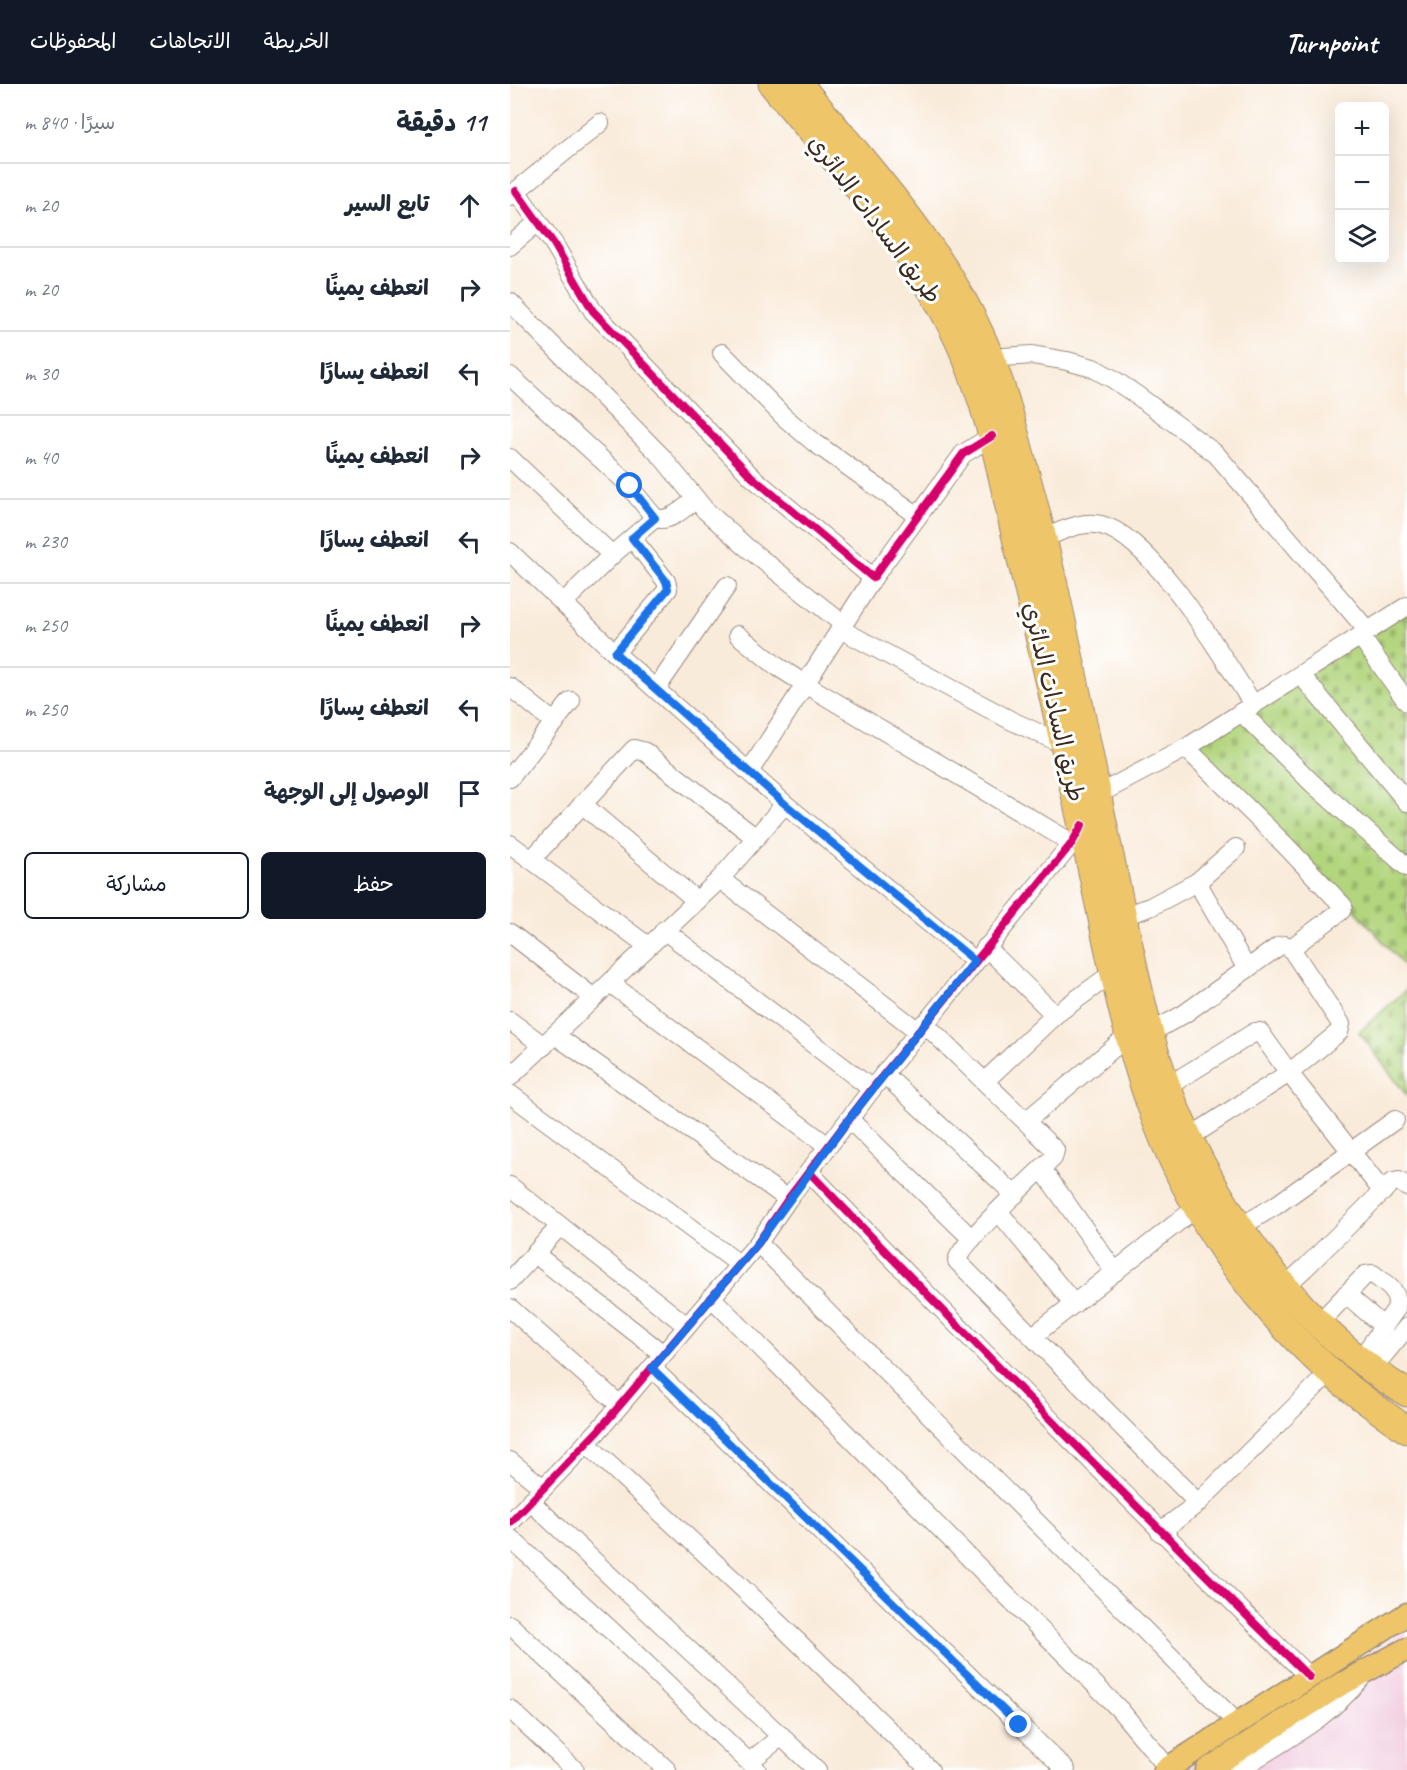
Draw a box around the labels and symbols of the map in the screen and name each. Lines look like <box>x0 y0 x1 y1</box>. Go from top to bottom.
street label: طريق السادات الدائري <box>800 129 948 311</box>
route start <box>616 472 642 498</box>
street label: طريق السادات الدائري <box>1015 599 1092 805</box>
route end <box>1005 1711 1031 1737</box>

